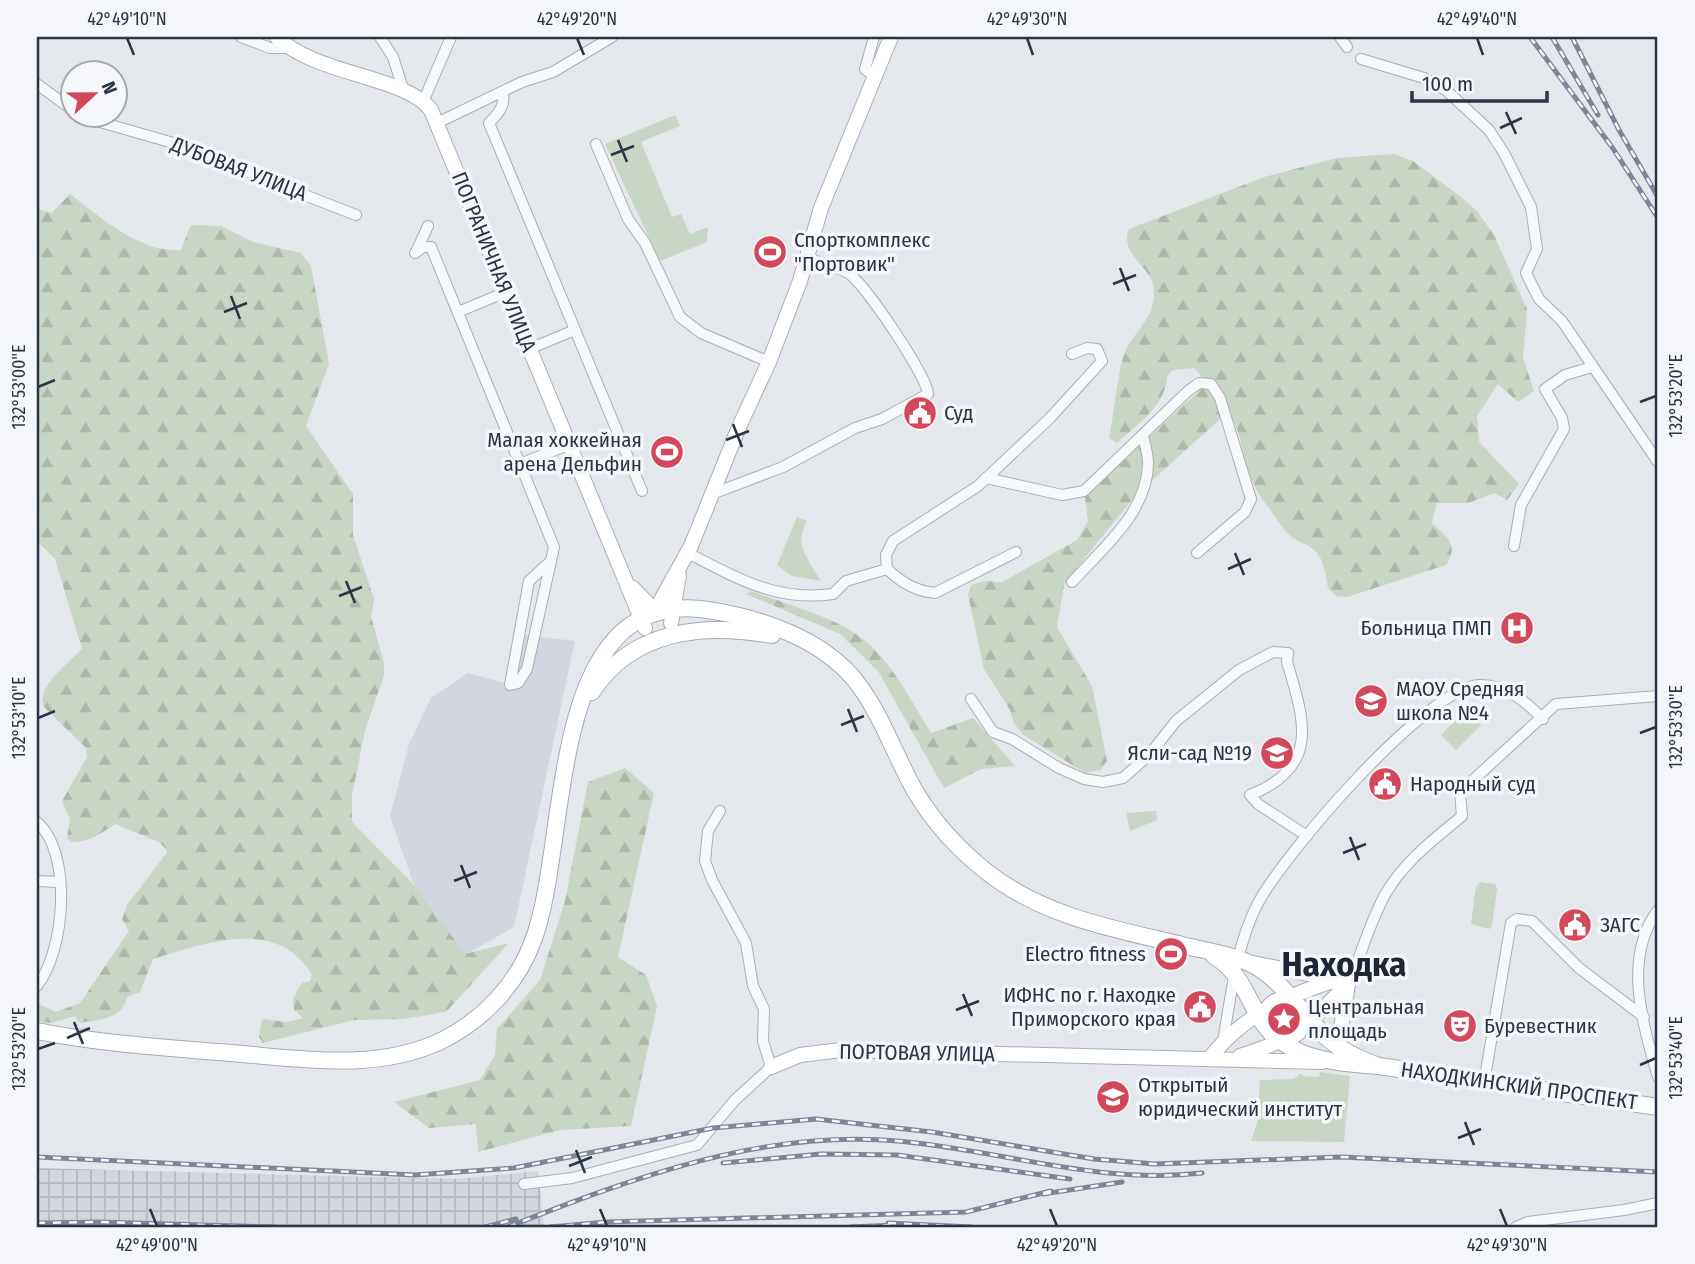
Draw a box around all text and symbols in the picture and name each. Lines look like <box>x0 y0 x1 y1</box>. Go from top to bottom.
text: 42°49'10"N <box>87 8 167 30</box>
text: 42°49'20"N <box>537 8 617 30</box>
text: 42°49'30"N <box>987 8 1067 30</box>
text: 42°49'40"N <box>1437 8 1517 30</box>
north arrow <box>60 60 130 130</box>
scale bar <box>1412 60 1546 104</box>
text: 100 m <box>1422 71 1473 97</box>
text: N <box>97 78 122 97</box>
street label: ДУБОВАЯ УЛИЦА <box>166 131 311 207</box>
street label: ПОГРАНИЧНАЯ УЛИЦА <box>446 168 542 356</box>
place label: Спорткомплекс "Портовик" <box>794 227 930 277</box>
sports icon: Спорткомплекс "Портовик" <box>751 233 789 271</box>
text: 132°53'00"E <box>8 345 30 429</box>
text: 132°53'20"E <box>1665 354 1687 438</box>
public building icon: Суд <box>901 394 939 432</box>
place label: Суд <box>944 400 973 426</box>
place label: Малая хоккейная арена Дельфин <box>487 427 642 477</box>
sports icon: Малая хоккейная арена Дельфин <box>648 433 686 471</box>
hospital icon: Больница ПМП <box>1498 609 1536 647</box>
place label: Больница ПМП <box>1361 615 1492 641</box>
place label: МАОУ Средняя школа №4 <box>1396 676 1525 726</box>
text: 132°53'10"E <box>8 677 30 759</box>
school or university icon: МАОУ Средняя школа №4 <box>1352 682 1390 720</box>
text: 132°53'30"E <box>1665 685 1687 769</box>
school or university icon: Ясли-сад №19 <box>1258 734 1296 772</box>
place label: Ясли-сад №19 <box>1128 740 1252 766</box>
public building icon: Народный суд <box>1366 765 1404 803</box>
place label: Народный суд <box>1410 771 1536 797</box>
public building icon: ЗАГС <box>1556 906 1594 944</box>
place label: ЗАГС <box>1600 912 1640 938</box>
sports icon: Electro fitness <box>1152 935 1190 973</box>
place label: Electro fitness <box>1025 941 1146 967</box>
district label: Находка <box>1282 943 1406 985</box>
place label: ИФНС по г. Находке Приморского края <box>1003 982 1176 1032</box>
public building icon: ИФНС по г. Находке Приморского края <box>1181 988 1219 1026</box>
place label: Центральная площадь <box>1308 994 1424 1044</box>
place icon: Центральная площадь <box>1265 1000 1303 1038</box>
text: 132°53'20"E <box>8 1007 30 1091</box>
theatre icon: Буревестник <box>1441 1007 1479 1045</box>
place label: Буревестник <box>1484 1013 1597 1039</box>
text: 132°53'40"E <box>1665 1016 1687 1100</box>
street label: ПОРТОВАЯ УЛИЦА <box>839 1039 995 1067</box>
street label: НАХОДКИНСКИЙ ПРОСПЕКТ <box>1399 1057 1639 1115</box>
place label: Открытый юридический институт <box>1138 1072 1342 1122</box>
school or university icon: Открытый юридический институт <box>1094 1078 1132 1116</box>
text: 42°49'00"N <box>116 1234 198 1256</box>
text: 42°49'10"N <box>567 1234 647 1256</box>
text: 42°49'20"N <box>1017 1234 1097 1256</box>
text: 42°49'30"N <box>1467 1234 1547 1256</box>

